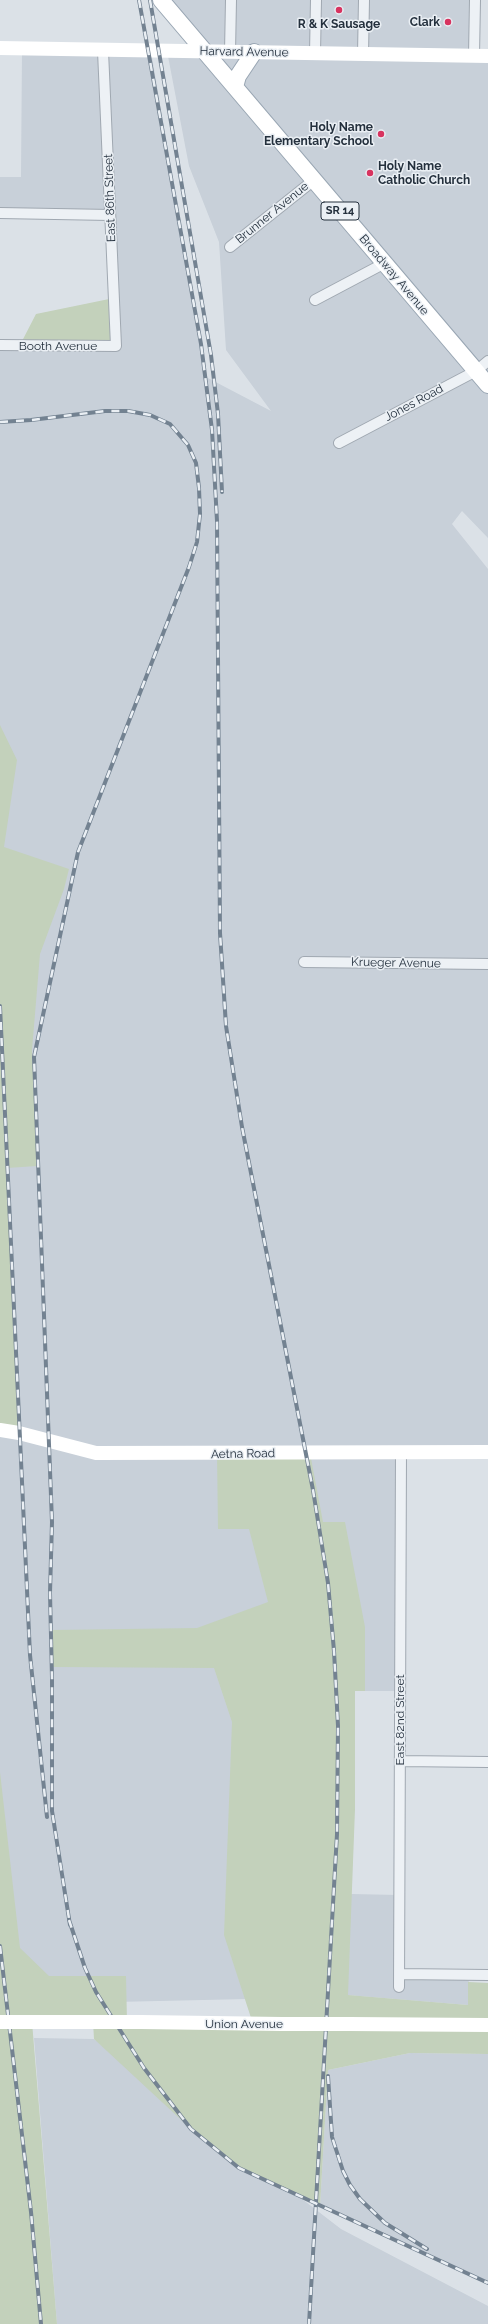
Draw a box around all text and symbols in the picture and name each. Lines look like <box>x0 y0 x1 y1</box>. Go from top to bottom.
marker: R & K Sausage <box>334 5 344 15</box>
place label: Clark <box>410 15 440 29</box>
place label: R & K Sausage <box>298 17 380 31</box>
marker: Clark <box>443 17 453 27</box>
street label: Harvard Avenue <box>199 44 289 60</box>
place label: Holy Name Elementary School <box>264 120 373 148</box>
marker: Holy Name Elementary School <box>376 129 386 139</box>
street label: East 86th Street <box>101 154 119 242</box>
place label: Holy Name Catholic Church <box>378 159 470 187</box>
marker: Holy Name Catholic Church <box>365 168 375 178</box>
street label: Brunner Avenue <box>233 179 311 247</box>
road number: SR 14 <box>321 202 359 220</box>
street label: Broadway Avenue <box>356 232 432 318</box>
street label: Booth Avenue <box>19 339 97 353</box>
street label: Jones Road <box>382 382 446 424</box>
street label: Krueger Avenue <box>351 955 441 971</box>
street label: Aetna Road <box>211 1446 275 1462</box>
street label: East 82nd Street <box>393 1675 407 1765</box>
street label: Union Avenue <box>205 2017 283 2031</box>

